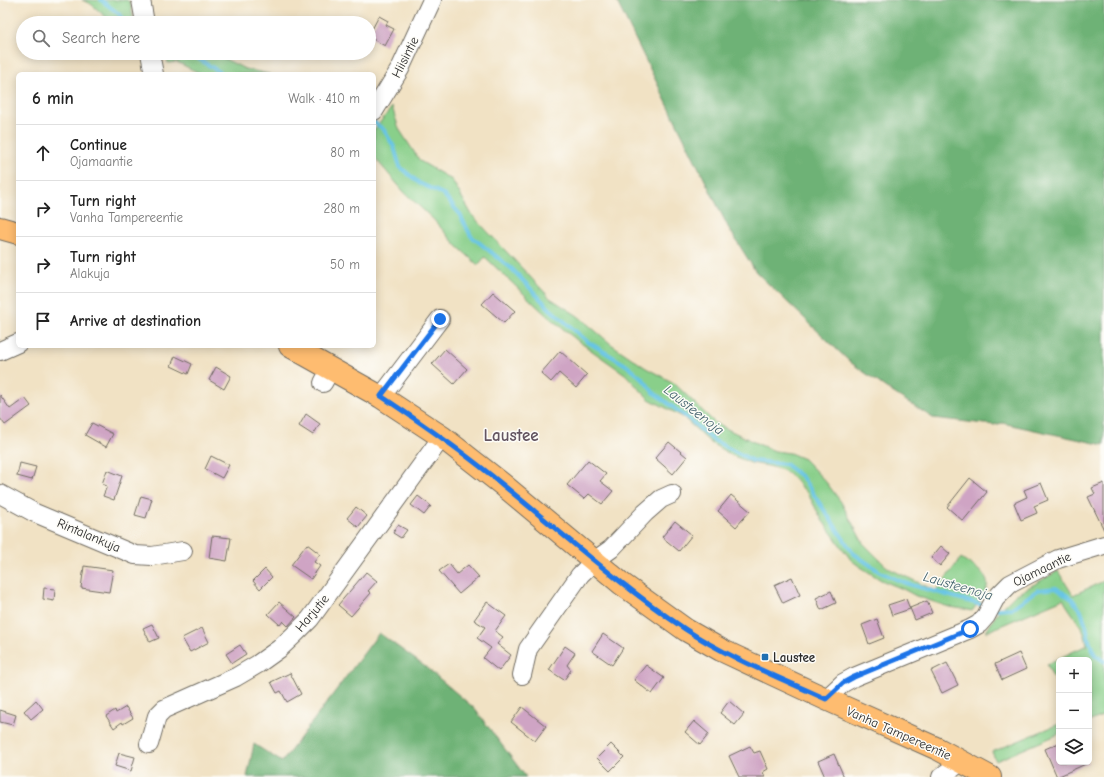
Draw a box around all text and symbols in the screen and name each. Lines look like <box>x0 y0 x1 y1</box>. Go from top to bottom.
search box <box>16 16 376 60</box>
icon: search <box>30 27 52 49</box>
text: Search here <box>62 29 140 47</box>
street label: Hiisintie <box>388 34 422 80</box>
text: 6 min <box>32 89 74 108</box>
text: Walk · 410 m <box>288 91 360 106</box>
text: Continue <box>70 136 127 154</box>
icon: ahead <box>32 142 54 164</box>
text: 80 m <box>330 145 360 160</box>
text: Ojamaantie <box>70 154 133 169</box>
text: Turn right <box>70 192 136 210</box>
icon: right <box>32 198 54 220</box>
text: 280 m <box>323 201 360 216</box>
text: Vanha Tampereentie <box>70 210 183 225</box>
text: Turn right <box>70 248 136 266</box>
icon: right <box>32 254 54 276</box>
text: 50 m <box>330 257 360 272</box>
text: Alakuja <box>70 266 110 281</box>
icon: arrive <box>32 310 54 332</box>
route end <box>431 310 449 328</box>
text: Arrive at destination <box>70 312 201 330</box>
water label: Lausteenoja <box>661 381 727 439</box>
district label: Laustee <box>483 426 539 445</box>
street label: Rintalankuja <box>55 515 123 555</box>
street label: Ojamaantie <box>1011 548 1074 589</box>
water label: Lausteenoja <box>921 568 995 604</box>
street label: Harjutie <box>292 591 332 635</box>
route start <box>961 620 979 638</box>
place label: Laustee <box>773 650 816 665</box>
marker: Laustee <box>760 652 770 662</box>
map controls <box>1056 657 1092 765</box>
button: + <box>1056 657 1092 693</box>
button: − <box>1056 693 1092 729</box>
street label: Vanha Tampereentie <box>844 703 954 763</box>
button: layers <box>1056 729 1092 765</box>

